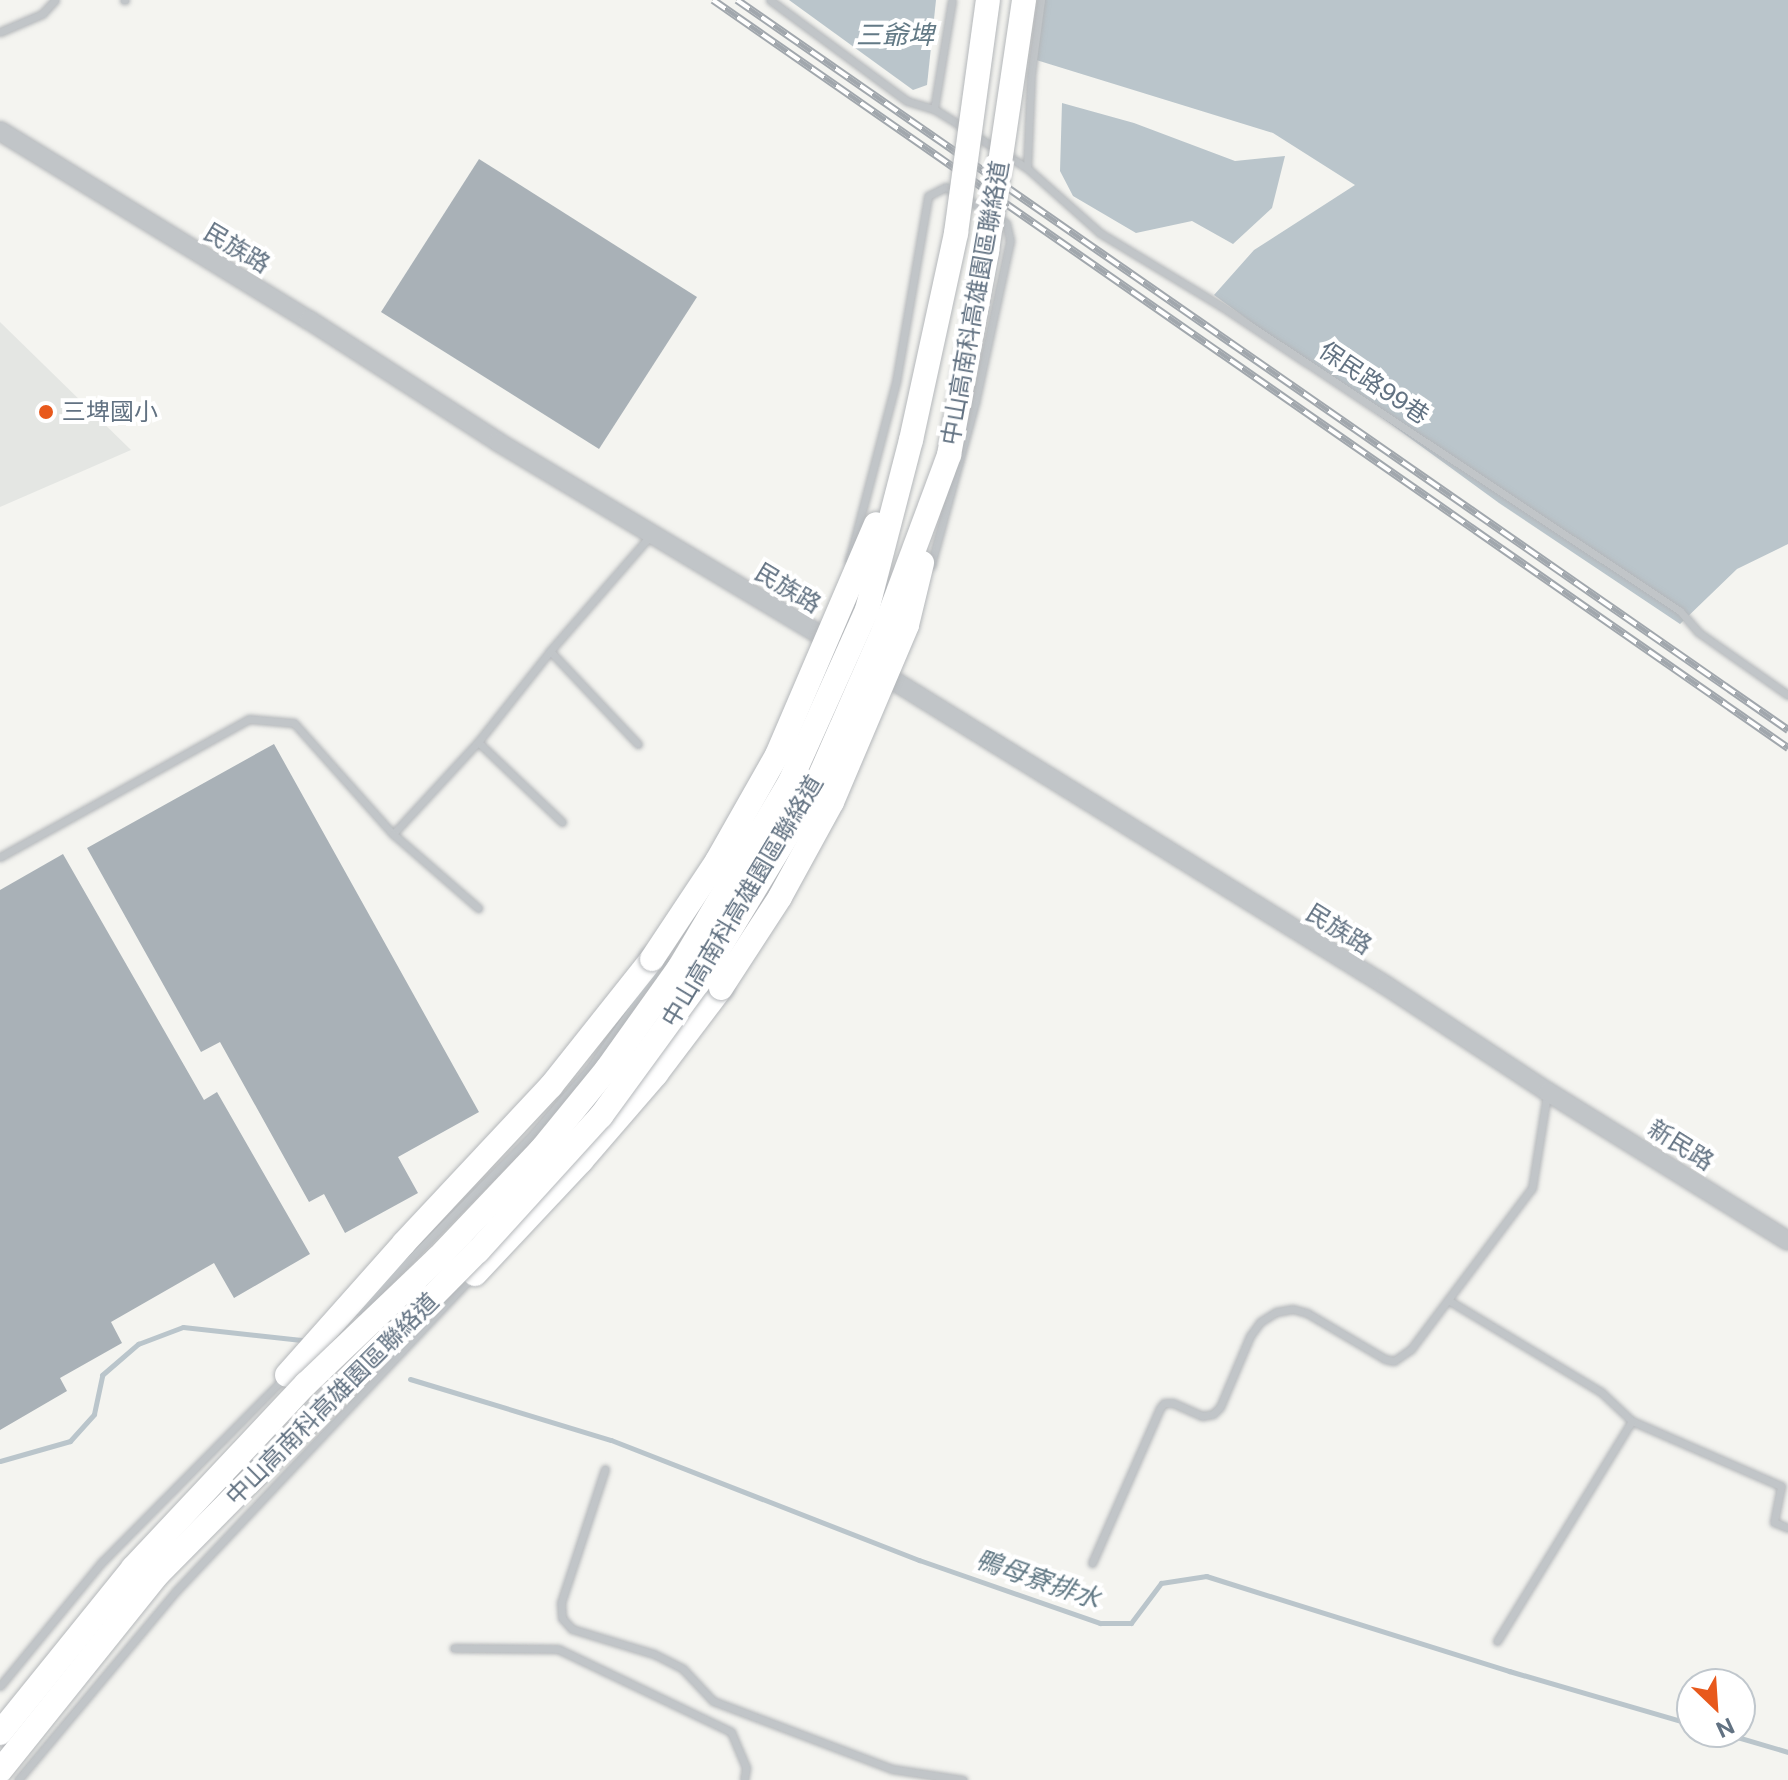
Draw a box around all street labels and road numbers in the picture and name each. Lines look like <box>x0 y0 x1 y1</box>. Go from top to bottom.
street label: 中山高南科高雄園區聯絡道 <box>936 159 1014 447</box>
street label: 民族路 <box>199 217 275 279</box>
street label: 保民路99巷 <box>1314 336 1434 430</box>
street label: 民族路 <box>750 557 826 619</box>
street label: 中山高南科高雄園區聯絡道 <box>655 770 829 1032</box>
street label: 民族路 <box>1301 898 1377 960</box>
street label: 新民路 <box>1643 1114 1719 1176</box>
street label: 中山高南科高雄園區聯絡道 <box>220 1287 444 1511</box>

